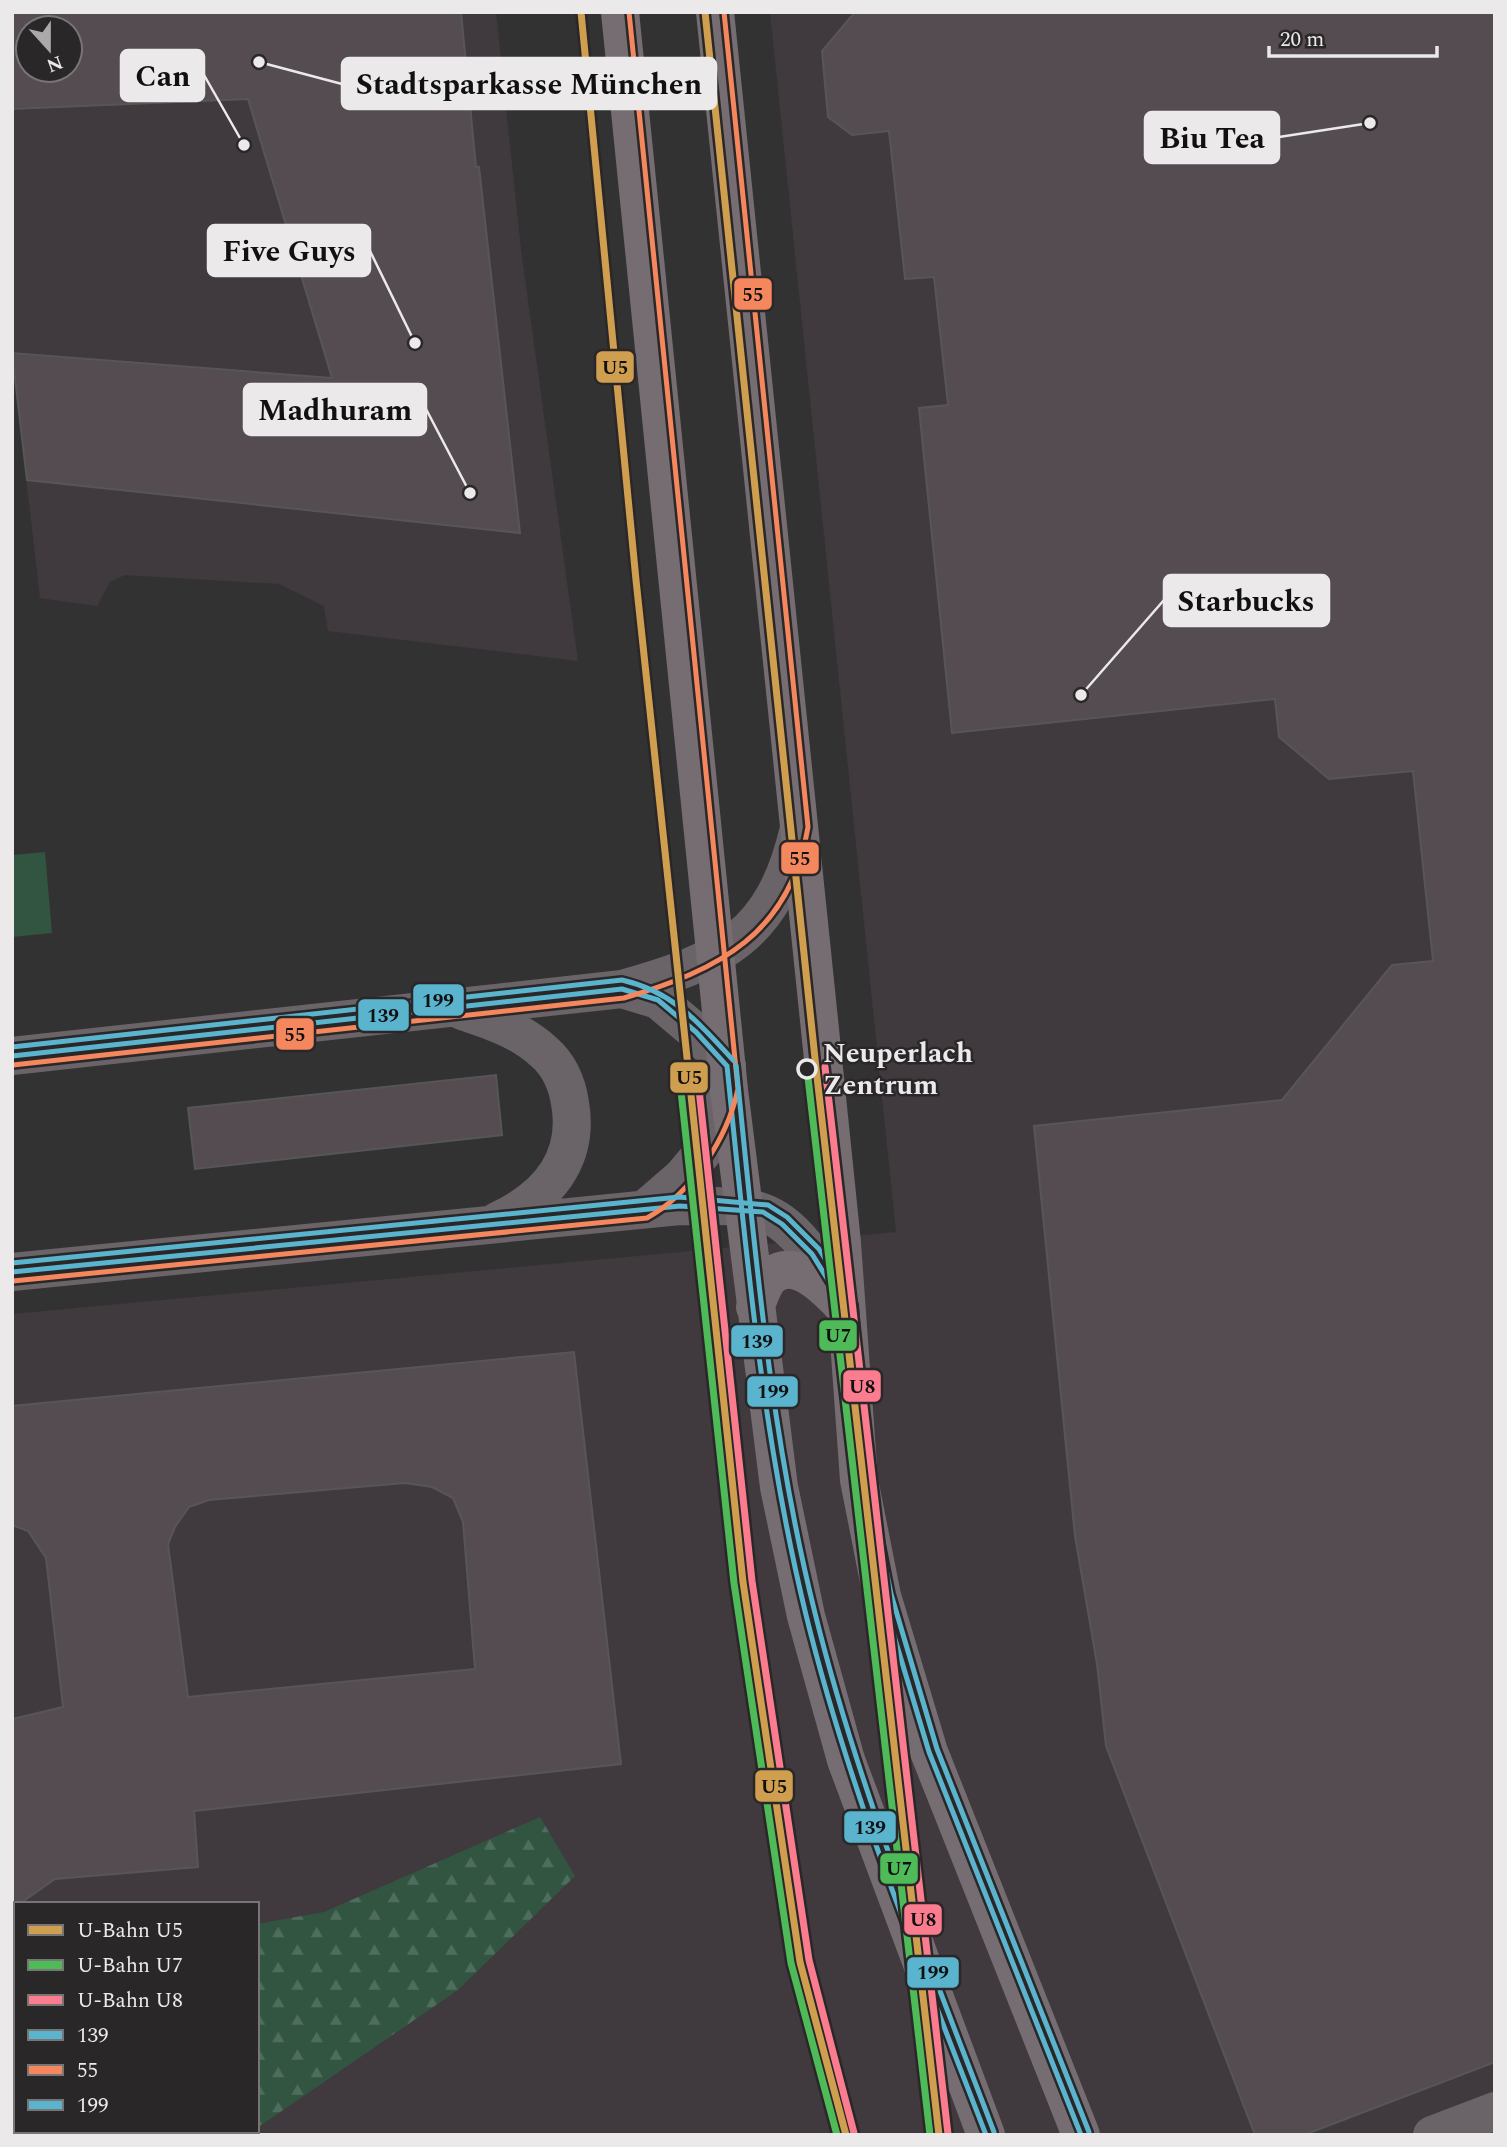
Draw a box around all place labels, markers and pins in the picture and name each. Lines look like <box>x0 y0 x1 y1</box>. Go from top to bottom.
callout: Can <box>121 50 204 101</box>
callout: Stadtsparkasse München <box>342 58 716 109</box>
callout: Biu Tea <box>1145 112 1279 163</box>
callout: Five Guys <box>208 225 370 276</box>
callout: Madhuram <box>244 384 426 435</box>
callout: Starbucks <box>1164 575 1329 626</box>
place label: Neuperlach Zentrum <box>823 1032 973 1107</box>
marker: Neuperlach Zentrum <box>797 1059 817 1079</box>

